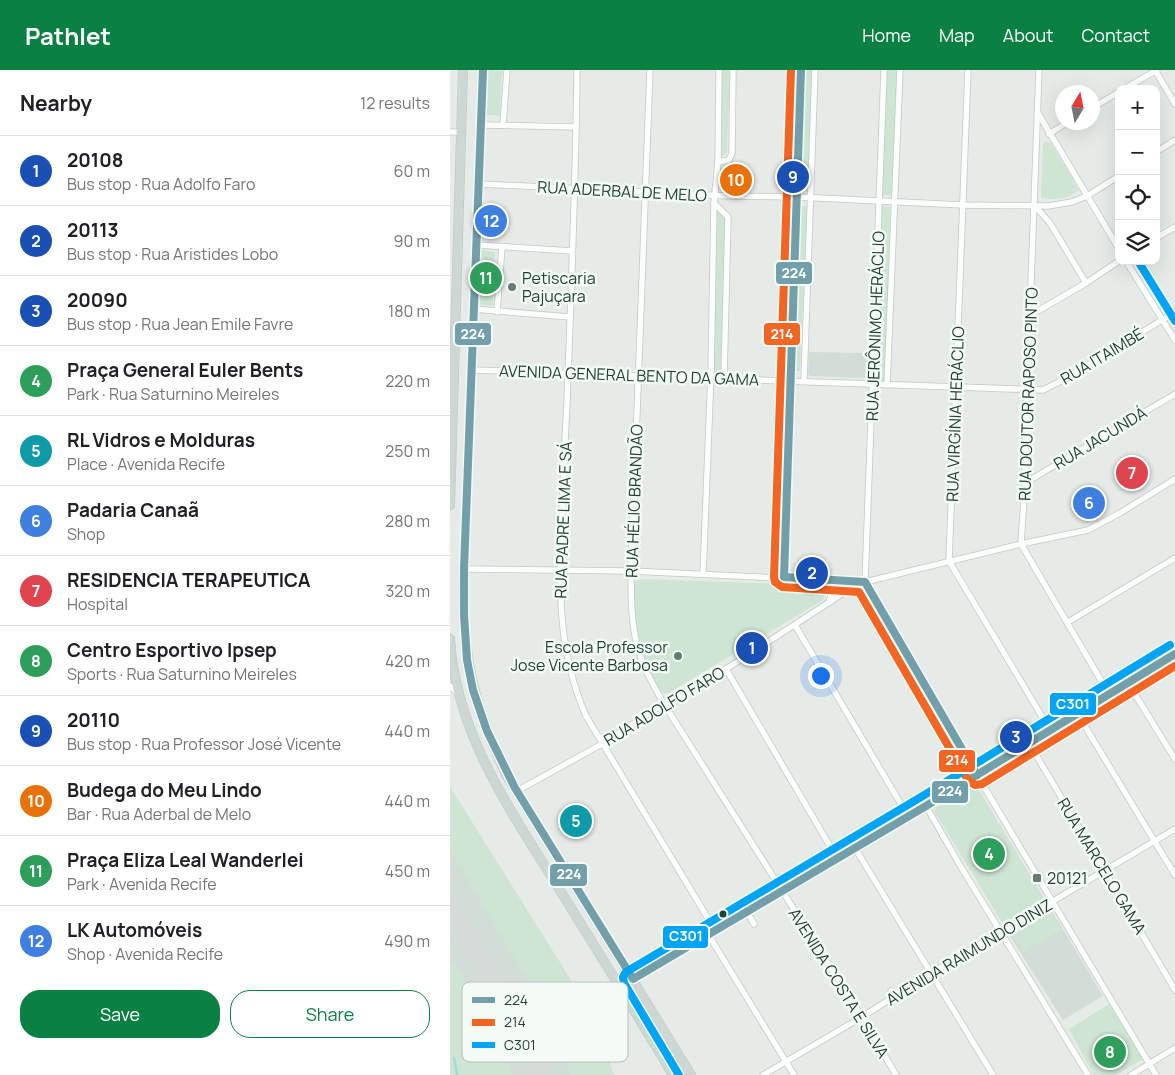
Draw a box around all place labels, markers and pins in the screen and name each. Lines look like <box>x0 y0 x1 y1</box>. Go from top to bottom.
pin: 9 <box>777 158 809 196</box>
pin: 10 <box>720 161 752 199</box>
pin: 12 <box>475 202 507 240</box>
pin: 11 <box>470 259 502 297</box>
place label: Petiscaria Pajuçara <box>522 267 596 307</box>
marker: Petiscaria Pajuçara <box>506 281 518 293</box>
pin: 7 <box>1116 454 1148 492</box>
pin: 6 <box>1073 484 1105 522</box>
pin: 2 <box>796 554 828 592</box>
pin: 1 <box>736 629 768 667</box>
place label: Escola Professor Jose Vicente Barbosa <box>511 636 668 676</box>
marker: Escola Professor Jose Vicente Barbosa <box>672 650 684 662</box>
pin: 3 <box>1000 718 1032 756</box>
pin: 5 <box>560 802 592 840</box>
pin: 4 <box>973 835 1005 873</box>
place label: 20121 <box>1047 867 1087 889</box>
marker: 20121 <box>1031 872 1043 884</box>
unlabelled marker <box>718 909 728 919</box>
pin: 8 <box>1094 1033 1126 1071</box>

